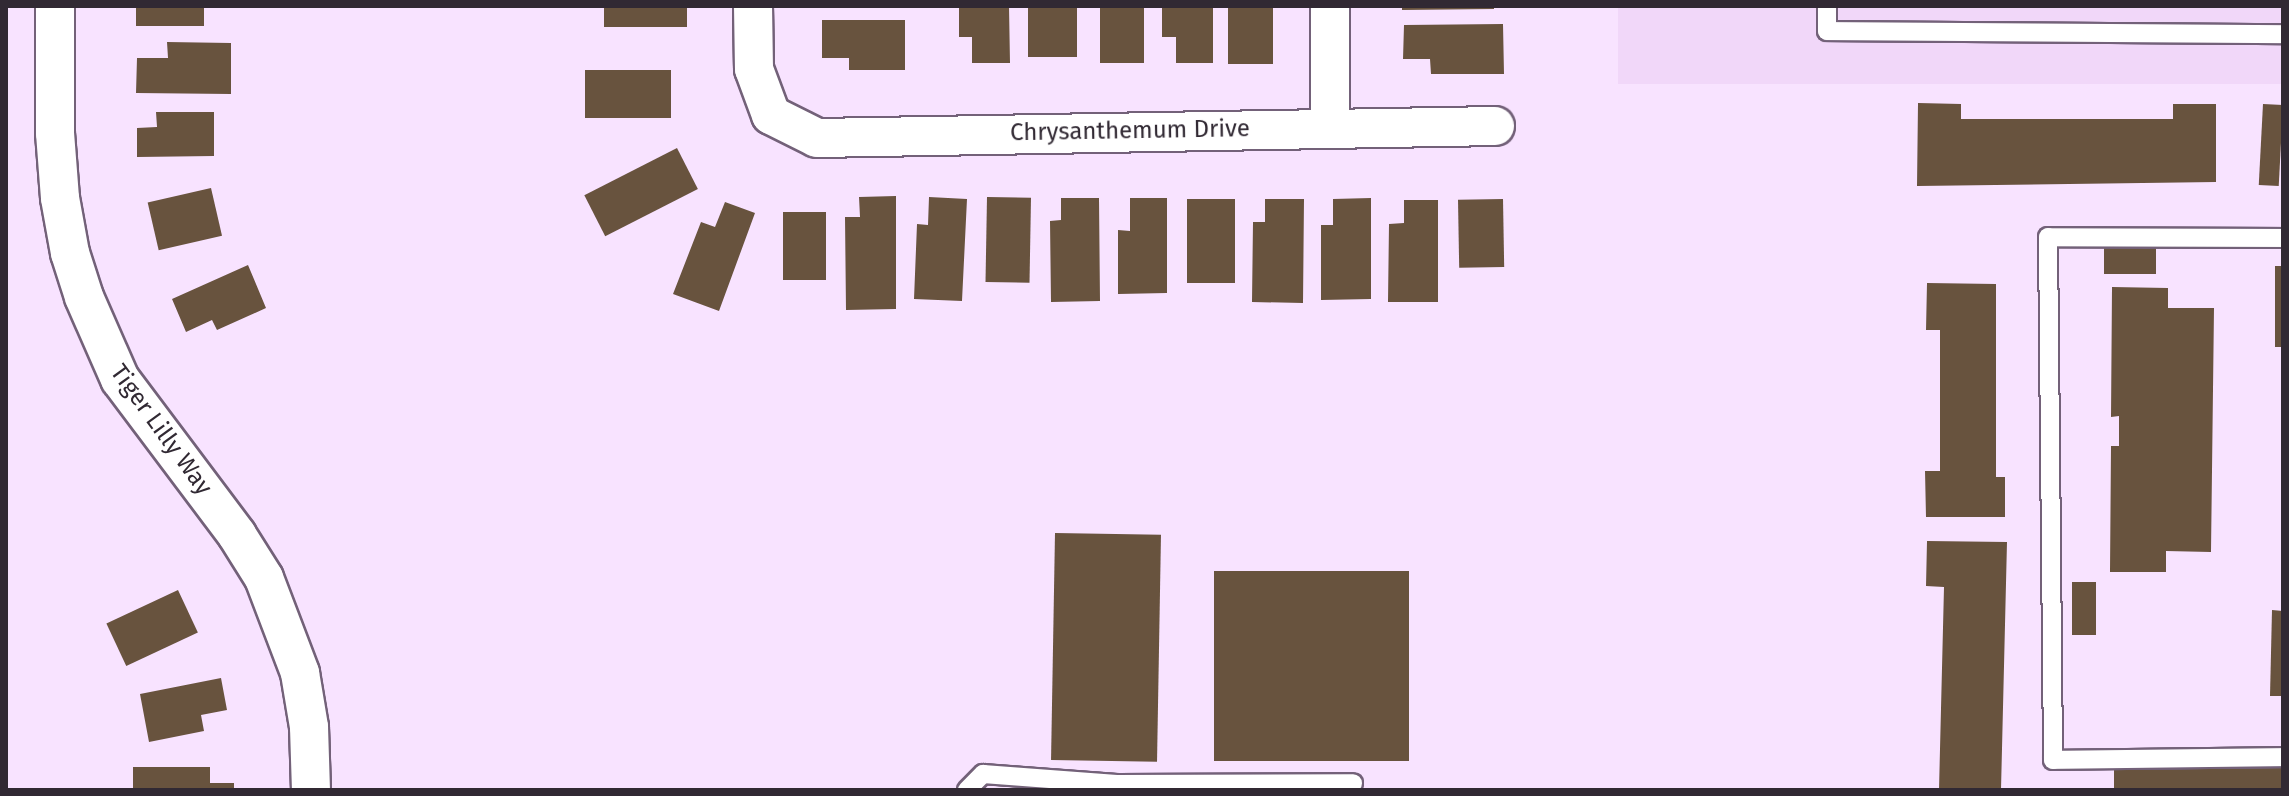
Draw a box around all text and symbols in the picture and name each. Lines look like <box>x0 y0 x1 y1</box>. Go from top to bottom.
street label: Chrysanthemum Drive <box>1010 115 1250 147</box>
street label: Tiger Lilly Way <box>104 359 218 501</box>

